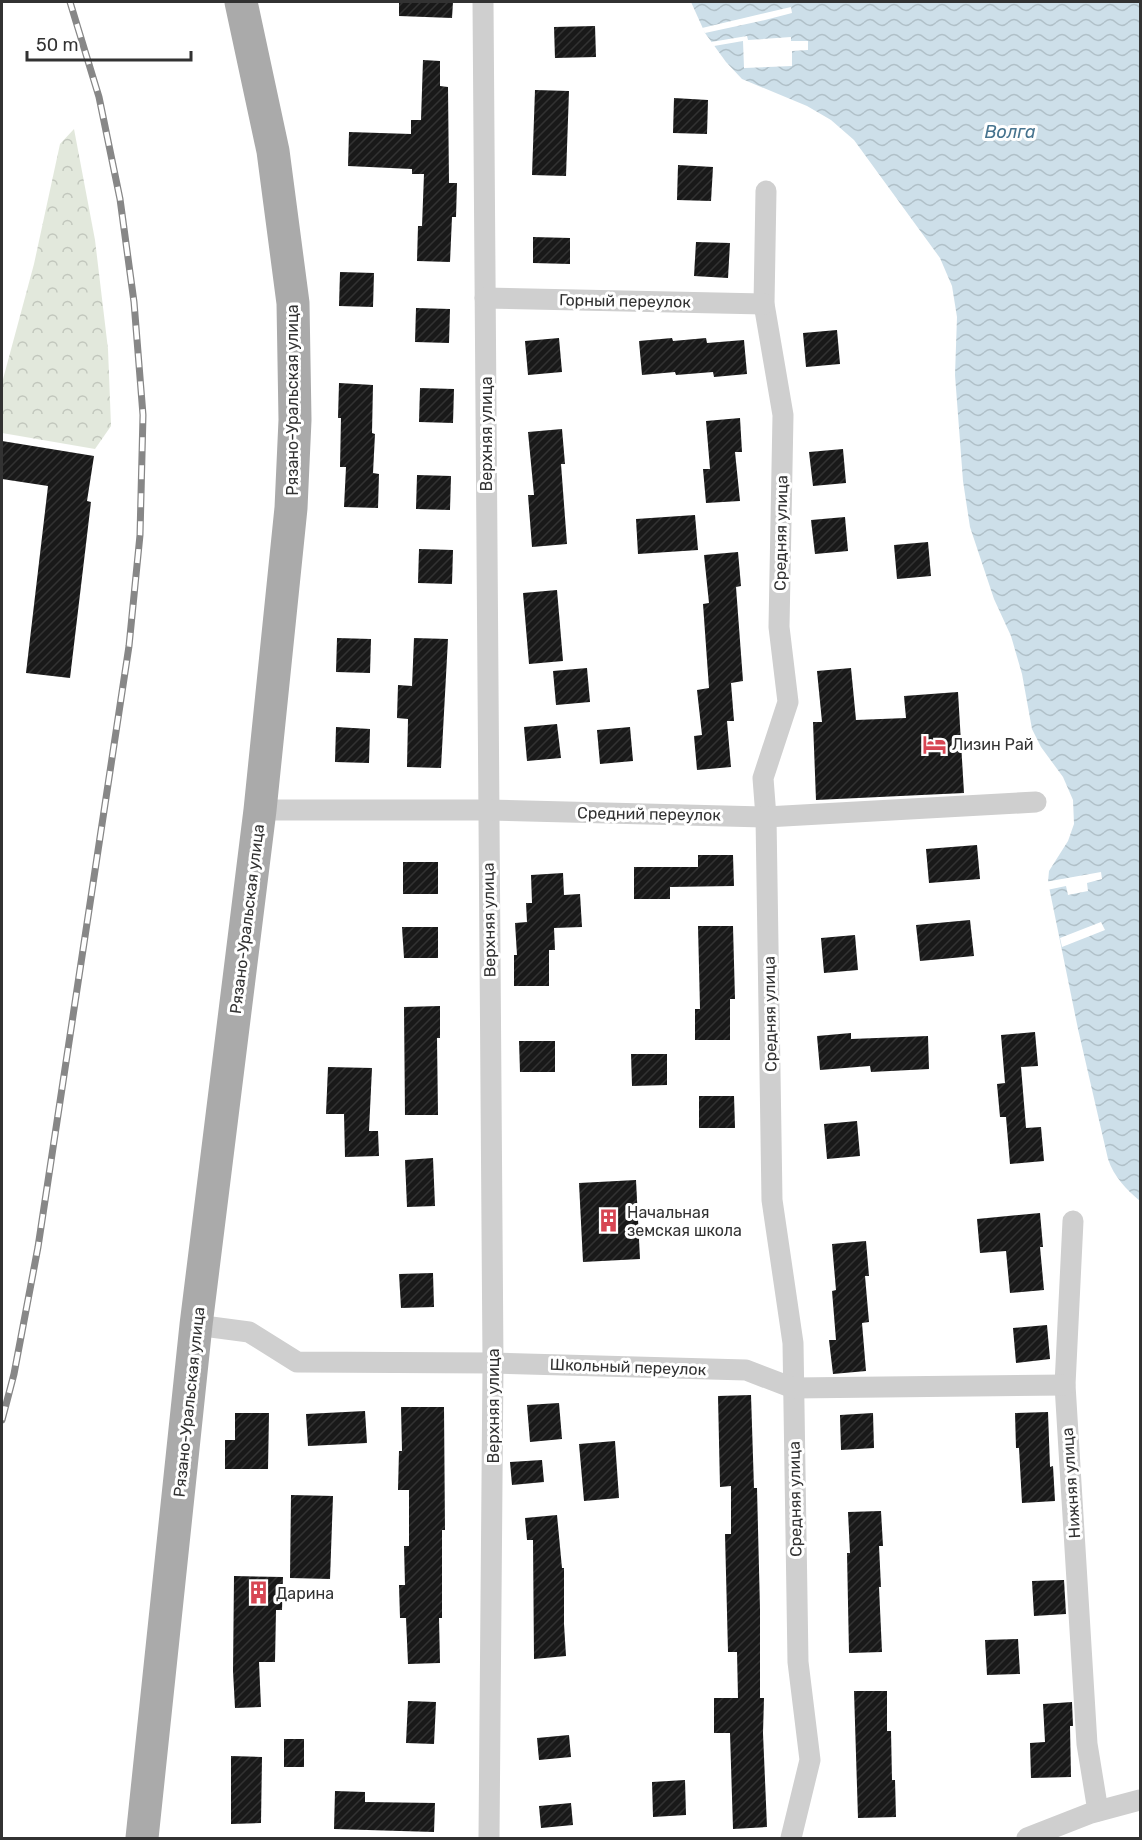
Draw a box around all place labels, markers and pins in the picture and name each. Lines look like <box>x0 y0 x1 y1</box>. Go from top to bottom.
hotel icon: Лизин Рай <box>921 731 947 757</box>
place label: Лизин Рай <box>952 735 1033 754</box>
place label: Начальная земская школа <box>627 1203 742 1240</box>
building icon: Начальная земская школа <box>596 1208 622 1234</box>
building icon: Дарина <box>245 1580 271 1606</box>
place label: Дарина <box>276 1584 334 1603</box>

